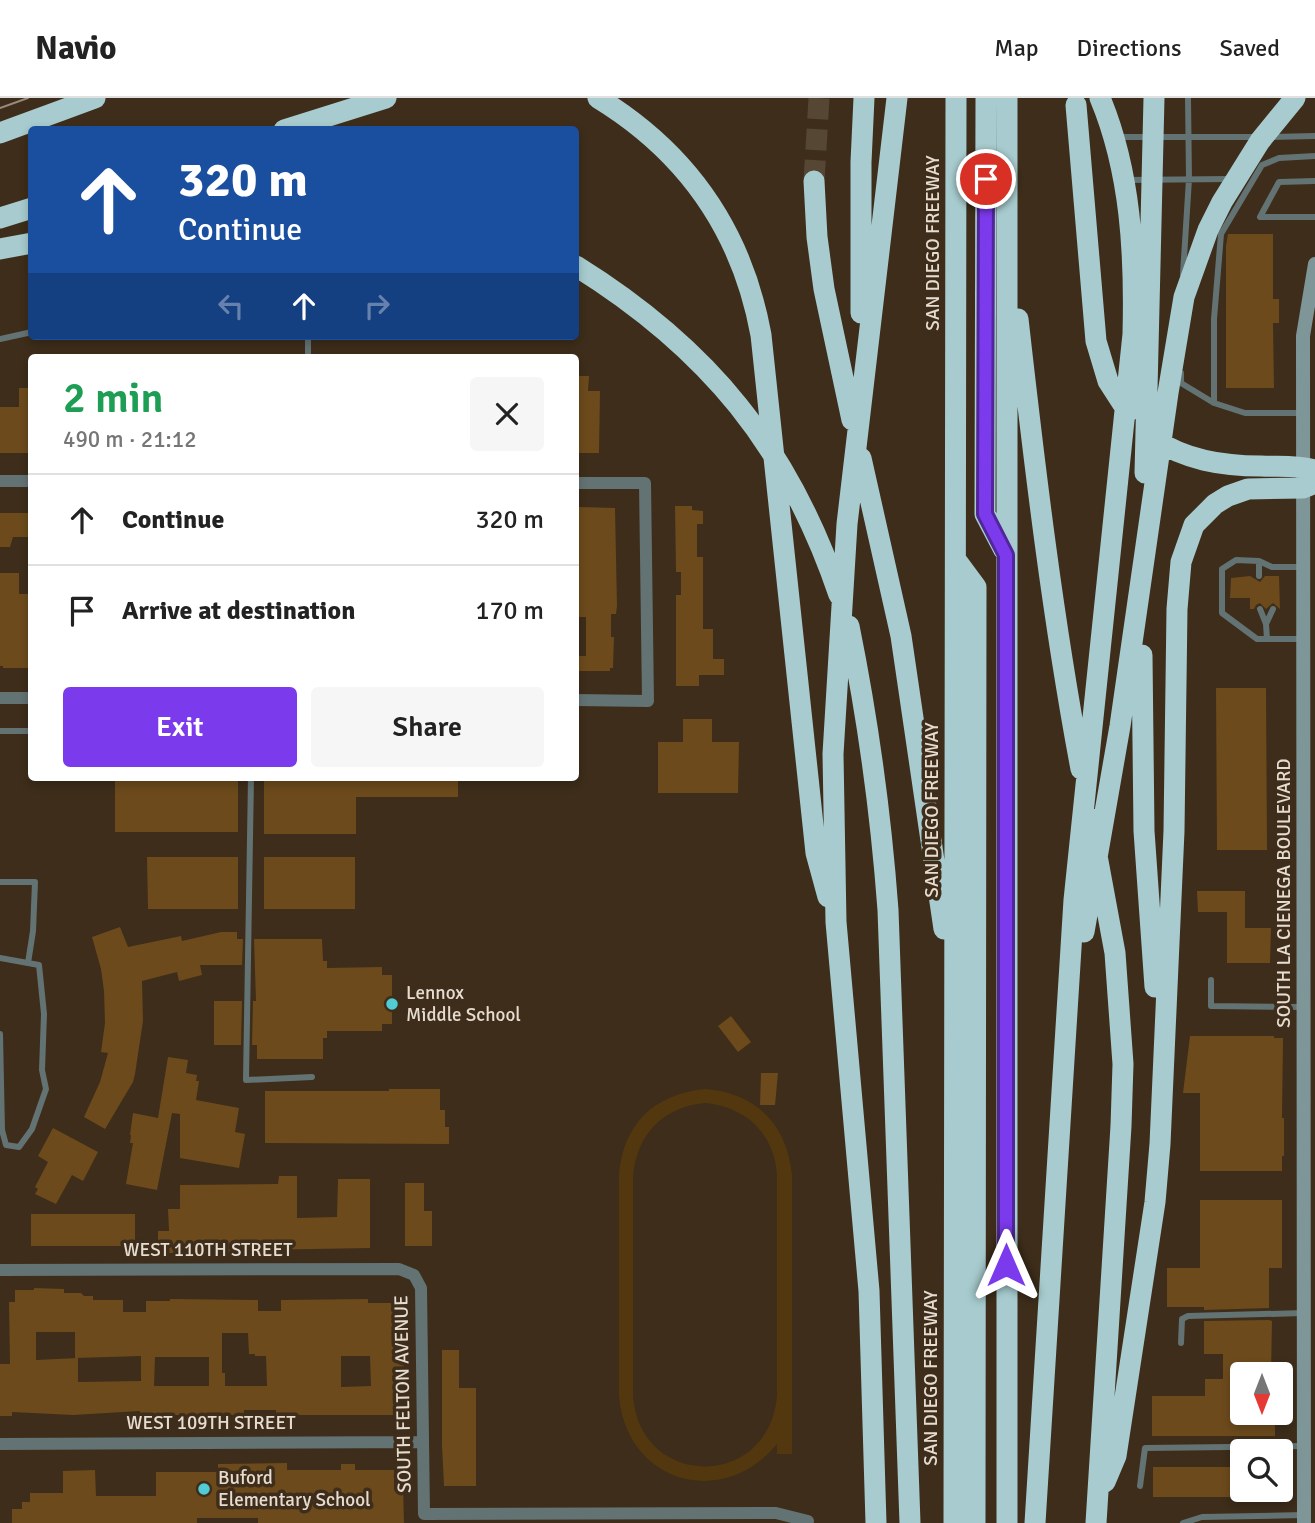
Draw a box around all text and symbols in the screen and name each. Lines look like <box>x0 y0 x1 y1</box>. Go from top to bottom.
text: Navio <box>35 28 117 69</box>
text: Map <box>994 33 1039 63</box>
text: Directions <box>1077 33 1182 63</box>
text: Saved <box>1220 33 1280 63</box>
pin <box>956 149 1016 209</box>
text: 320 m <box>178 150 308 210</box>
icon: ahead <box>63 154 154 245</box>
street label: SAN DIEGO FREEWAY <box>921 155 945 331</box>
icon: arrive <box>967 160 1005 198</box>
text: Continue <box>178 210 302 249</box>
icon: left <box>212 287 250 325</box>
icon: ahead <box>285 287 323 325</box>
icon: right <box>358 287 396 325</box>
text: 2 min <box>63 373 164 424</box>
button: close <box>470 377 544 451</box>
text: 490 m · 21:12 <box>63 425 197 454</box>
icon: ahead <box>63 501 101 539</box>
text: Continue <box>122 504 224 536</box>
text: 320 m <box>475 504 544 536</box>
icon: arrive <box>63 592 101 630</box>
text: Arrive at destination <box>122 595 355 627</box>
text: 170 m <box>475 595 544 627</box>
button: Exit <box>63 687 297 767</box>
button: Share <box>311 687 544 767</box>
street label: SAN DIEGO FREEWAY <box>920 722 944 898</box>
street label: SOUTH LA CIENEGA BOULEVARD <box>1272 758 1296 1028</box>
place label: Lennox Middle School <box>406 981 521 1027</box>
marker: Lennox Middle School <box>384 996 400 1012</box>
position arrow <box>969 1228 1043 1302</box>
street label: WEST 110TH STREET <box>123 1238 293 1262</box>
street label: SAN DIEGO FREEWAY <box>919 1290 943 1466</box>
street label: SOUTH FELTON AVENUE <box>389 1295 417 1493</box>
north arrow <box>1230 1362 1293 1424</box>
map controls <box>1230 1362 1293 1502</box>
street label: WEST 109TH STREET <box>126 1411 296 1435</box>
button: search <box>1230 1439 1293 1502</box>
place label: Buford Elementary School <box>218 1466 371 1512</box>
marker: Buford Elementary School <box>196 1481 212 1497</box>

